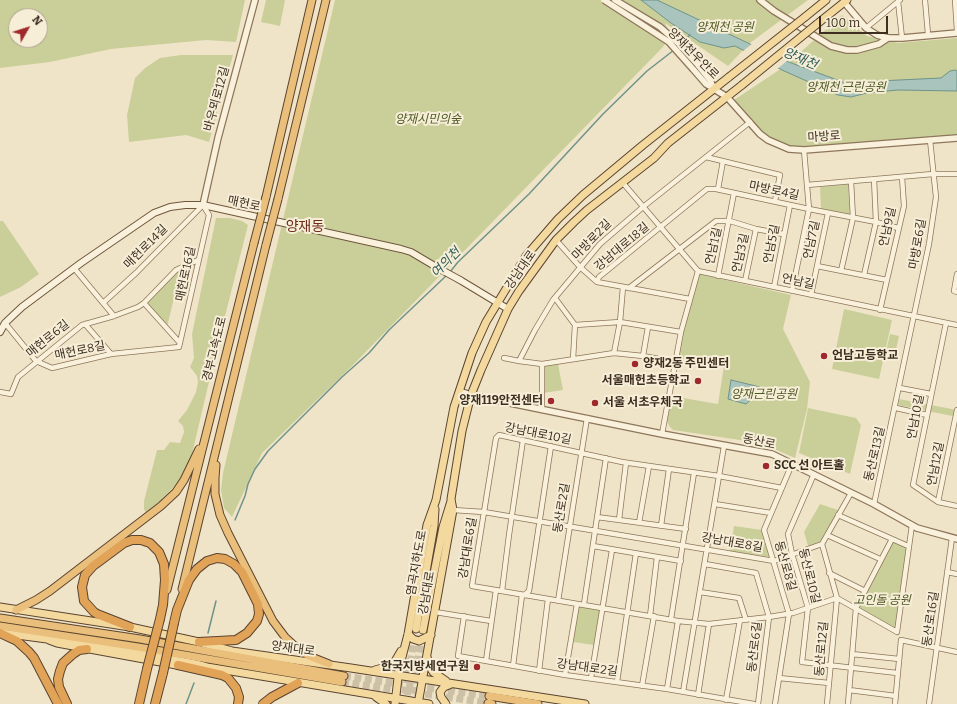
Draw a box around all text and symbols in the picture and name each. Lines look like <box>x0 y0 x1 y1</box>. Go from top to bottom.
north arrow <box>8 8 48 48</box>
scale bar <box>821 8 890 34</box>
text: N <box>29 13 45 28</box>
text: 100 m <box>826 16 860 30</box>
park label: 양재천 공원 <box>696 21 754 35</box>
street label: 양재천우안로 <box>664 25 722 83</box>
water label: 양재천 <box>780 45 820 73</box>
street label: 바우뫼로12길 <box>201 65 233 133</box>
park label: 양재천 근린공원 <box>806 81 886 95</box>
park label: 양재시민의숲 <box>395 113 461 127</box>
street label: 마방로 <box>807 129 841 145</box>
street label: 마방로4길 <box>747 179 801 203</box>
street label: 매헌로 <box>226 194 262 214</box>
street label: 언남9길 <box>877 206 899 248</box>
street label: 마방로2길 <box>569 217 615 263</box>
street label: 마방로6길 <box>906 218 930 270</box>
district label: 양재동 <box>286 219 324 235</box>
street label: 언남7길 <box>801 219 823 261</box>
street label: 강남대로18길 <box>592 220 652 274</box>
street label: 매헌로14길 <box>121 222 171 272</box>
street label: 언남5길 <box>761 223 783 265</box>
street label: 언남1길 <box>703 226 725 266</box>
street label: 언남3길 <box>730 232 752 274</box>
street label: 매헌로16길 <box>173 245 199 303</box>
water label: 여의천 <box>428 245 464 281</box>
street label: 강남대로 <box>502 248 540 292</box>
street label: 언남길 <box>780 272 816 292</box>
street label: 경부고속도로 <box>200 315 230 383</box>
street label: 매헌로6길 <box>24 317 72 361</box>
street label: 매헌로8길 <box>53 339 107 363</box>
place label: 언남고등학교 <box>832 349 898 363</box>
marker: 언남고등학교 <box>819 351 829 361</box>
place label: 양재2동 주민센터 <box>643 357 729 371</box>
marker: 양재2동 주민센터 <box>630 359 640 369</box>
place label: 서울매헌초등학교 <box>602 374 690 388</box>
marker: 서울매헌초등학교 <box>693 376 703 386</box>
park label: 양재근린공원 <box>731 388 797 402</box>
street label: 언남10길 <box>905 393 927 441</box>
place label: 양재119안전센터 <box>459 394 543 408</box>
marker: 양재119안전센터 <box>546 396 556 406</box>
place label: 서울 서초우체국 <box>603 396 682 410</box>
marker: 서울 서초우체국 <box>590 398 600 408</box>
street label: 강남대로10길 <box>503 420 573 448</box>
street label: 동산로13길 <box>862 425 888 483</box>
street label: 동산로 <box>741 432 777 452</box>
street label: 언남12길 <box>925 441 947 487</box>
place label: SCC 선 아트홀 <box>774 459 845 473</box>
marker: SCC 선 아트홀 <box>761 461 771 471</box>
street label: 동산로2길 <box>551 482 573 534</box>
street label: 강남대로6길 <box>456 516 480 580</box>
street label: 염곡지하도로 <box>404 529 430 597</box>
street label: 강남대로8길 <box>700 530 764 556</box>
street label: 동산로8길 <box>771 539 799 593</box>
street label: 동산로10길 <box>795 547 823 605</box>
street label: 강남대로 <box>416 570 438 616</box>
street label: 동산로16길 <box>920 590 942 648</box>
park label: 고인돌 공원 <box>853 594 911 608</box>
street label: 동산로6길 <box>745 621 765 673</box>
street label: 동산로12길 <box>812 621 832 677</box>
street label: 양재대로 <box>270 639 316 659</box>
street label: 강남대로2길 <box>555 657 619 679</box>
place label: 한국지방세연구원 <box>381 660 469 674</box>
marker: 한국지방세연구원 <box>472 662 482 672</box>

